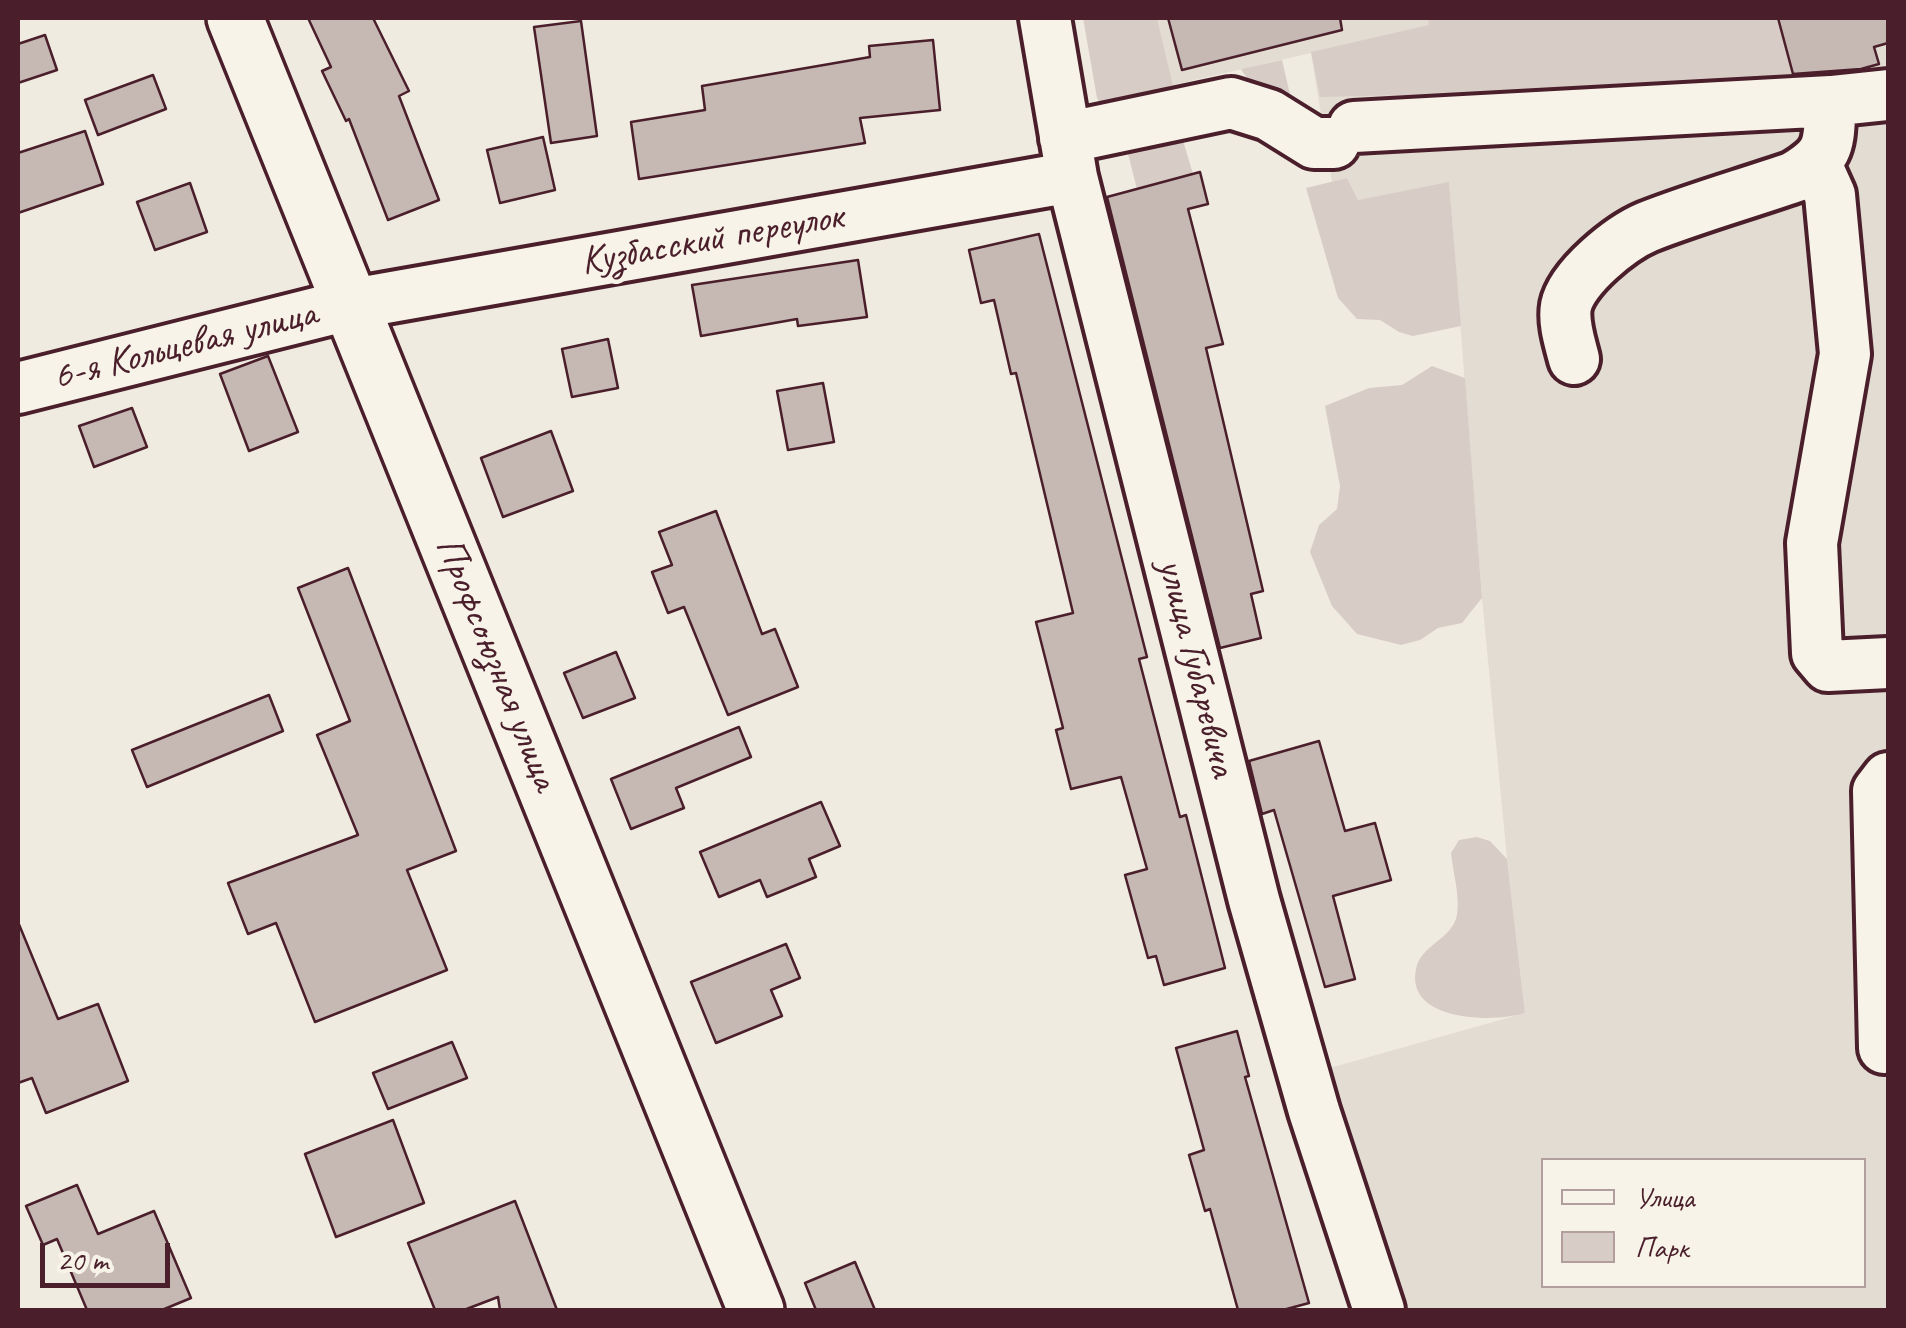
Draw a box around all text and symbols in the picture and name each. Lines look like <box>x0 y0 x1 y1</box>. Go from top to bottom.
street label: Кузбасский переулок <box>577 193 847 287</box>
street label: 6-я Кольцевая улица <box>48 290 322 402</box>
street label: Профсоюзная улица <box>423 530 569 798</box>
street label: улица Губаревича <box>1146 554 1246 782</box>
legend <box>1541 1158 1866 1288</box>
text: Улица <box>1635 1178 1694 1216</box>
scale bar <box>45 1223 175 1285</box>
text: Парк <box>1635 1228 1689 1266</box>
text: 20 m <box>57 1241 108 1279</box>

